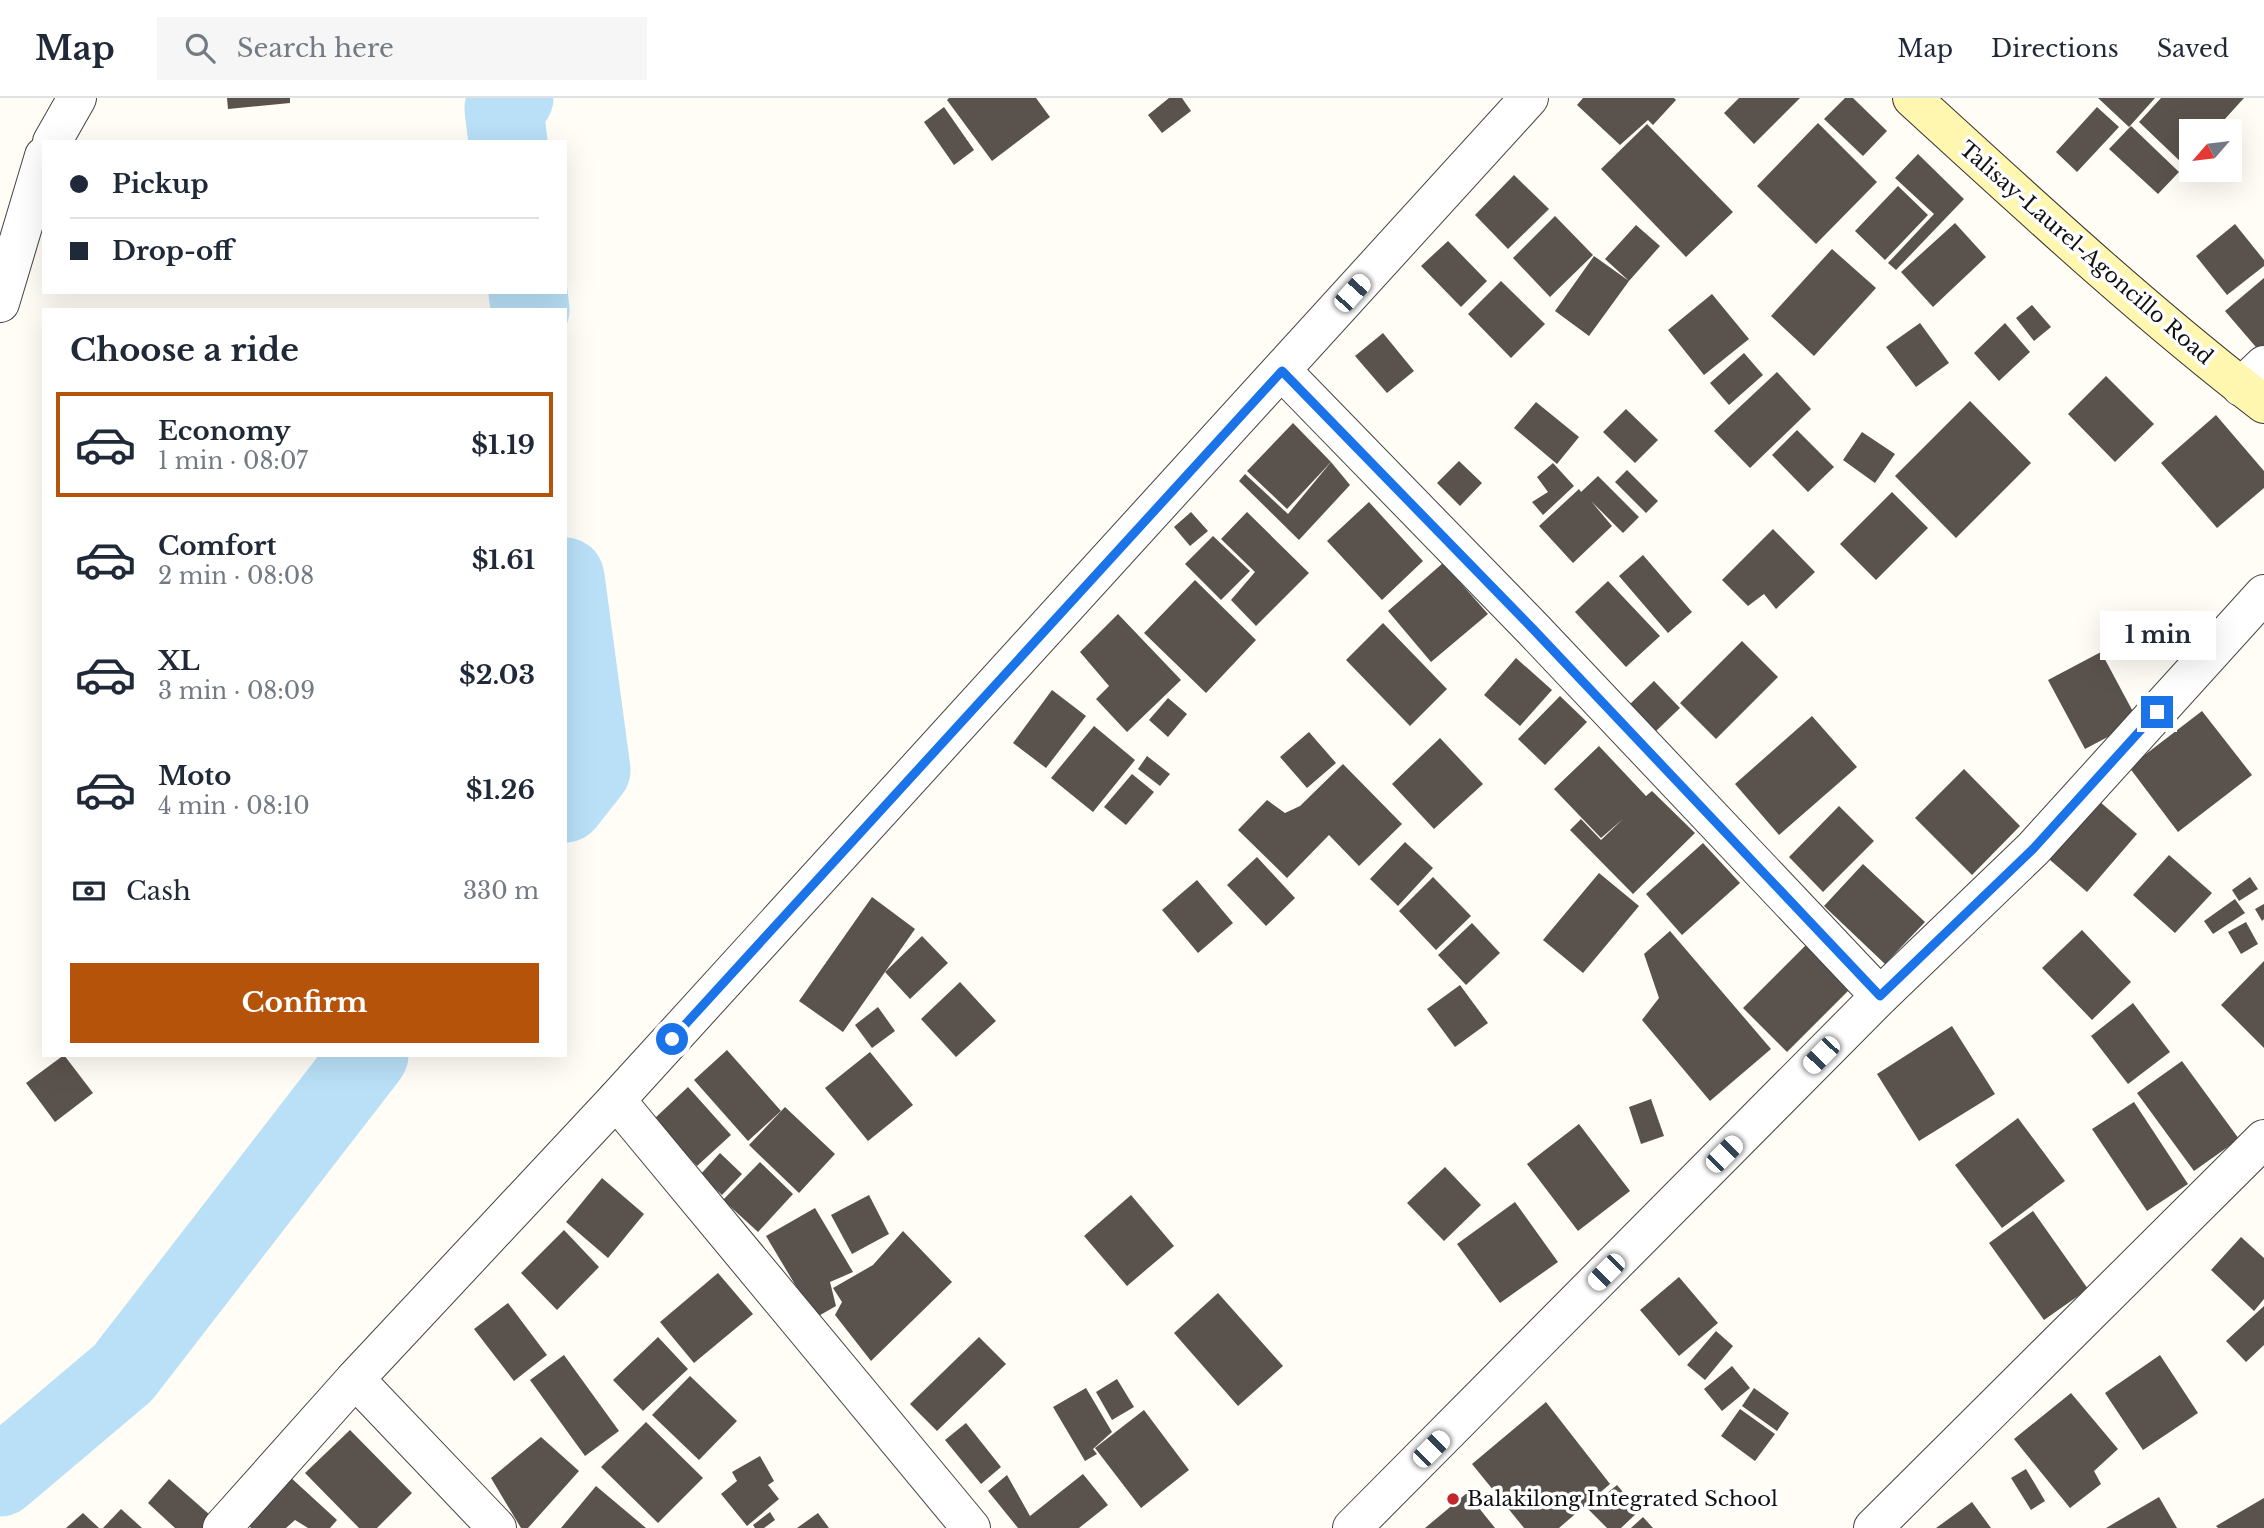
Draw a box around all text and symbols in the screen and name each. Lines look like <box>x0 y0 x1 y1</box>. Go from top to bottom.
search box <box>157 17 647 80</box>
text: Map <box>35 28 115 69</box>
icon: search <box>181 29 219 67</box>
text: Search here <box>237 32 394 64</box>
text: Map <box>1897 34 1953 63</box>
text: Directions <box>1991 34 2119 63</box>
text: Saved <box>2157 34 2229 63</box>
north arrow <box>2179 119 2242 182</box>
map controls <box>2179 119 2242 182</box>
street label: Talisay-Laurel-Agoncillo Road <box>1954 136 2218 370</box>
text: Pickup <box>112 168 209 200</box>
text: Drop-off <box>112 235 233 267</box>
car <box>1331 270 1374 316</box>
text: Choose a ride <box>70 330 299 370</box>
icon: car <box>74 413 137 476</box>
text: Economy <box>158 415 291 447</box>
text: $1.19 <box>471 429 535 461</box>
text: 1 min · 08:07 <box>158 447 308 475</box>
icon: car <box>74 528 137 591</box>
text: Comfort <box>158 530 276 562</box>
text: $1.61 <box>472 544 535 576</box>
text: 2 min · 08:08 <box>158 562 314 590</box>
callout: 1 min <box>2099 610 2215 660</box>
text: 1 min <box>2125 621 2191 649</box>
icon: car <box>74 643 137 706</box>
text: XL <box>158 645 200 677</box>
text: $2.03 <box>459 659 535 691</box>
text: 3 min · 08:09 <box>158 677 315 705</box>
route end <box>2141 696 2173 728</box>
icon: car <box>74 758 137 821</box>
text: Moto <box>158 760 231 792</box>
text: $1.26 <box>466 774 535 806</box>
text: 4 min · 08:10 <box>158 792 310 820</box>
icon: cash <box>70 872 108 910</box>
text: Cash <box>126 875 191 907</box>
text: 330 m <box>463 877 539 905</box>
button: Confirm <box>70 963 539 1043</box>
route start <box>656 1023 688 1055</box>
car <box>1799 1033 1844 1077</box>
car <box>1702 1132 1747 1176</box>
car <box>1584 1250 1629 1294</box>
car <box>1409 1427 1454 1471</box>
place label: Balakilong Integrated School <box>1467 1486 1778 1512</box>
marker: Balakilong Integrated School <box>1445 1491 1461 1507</box>

